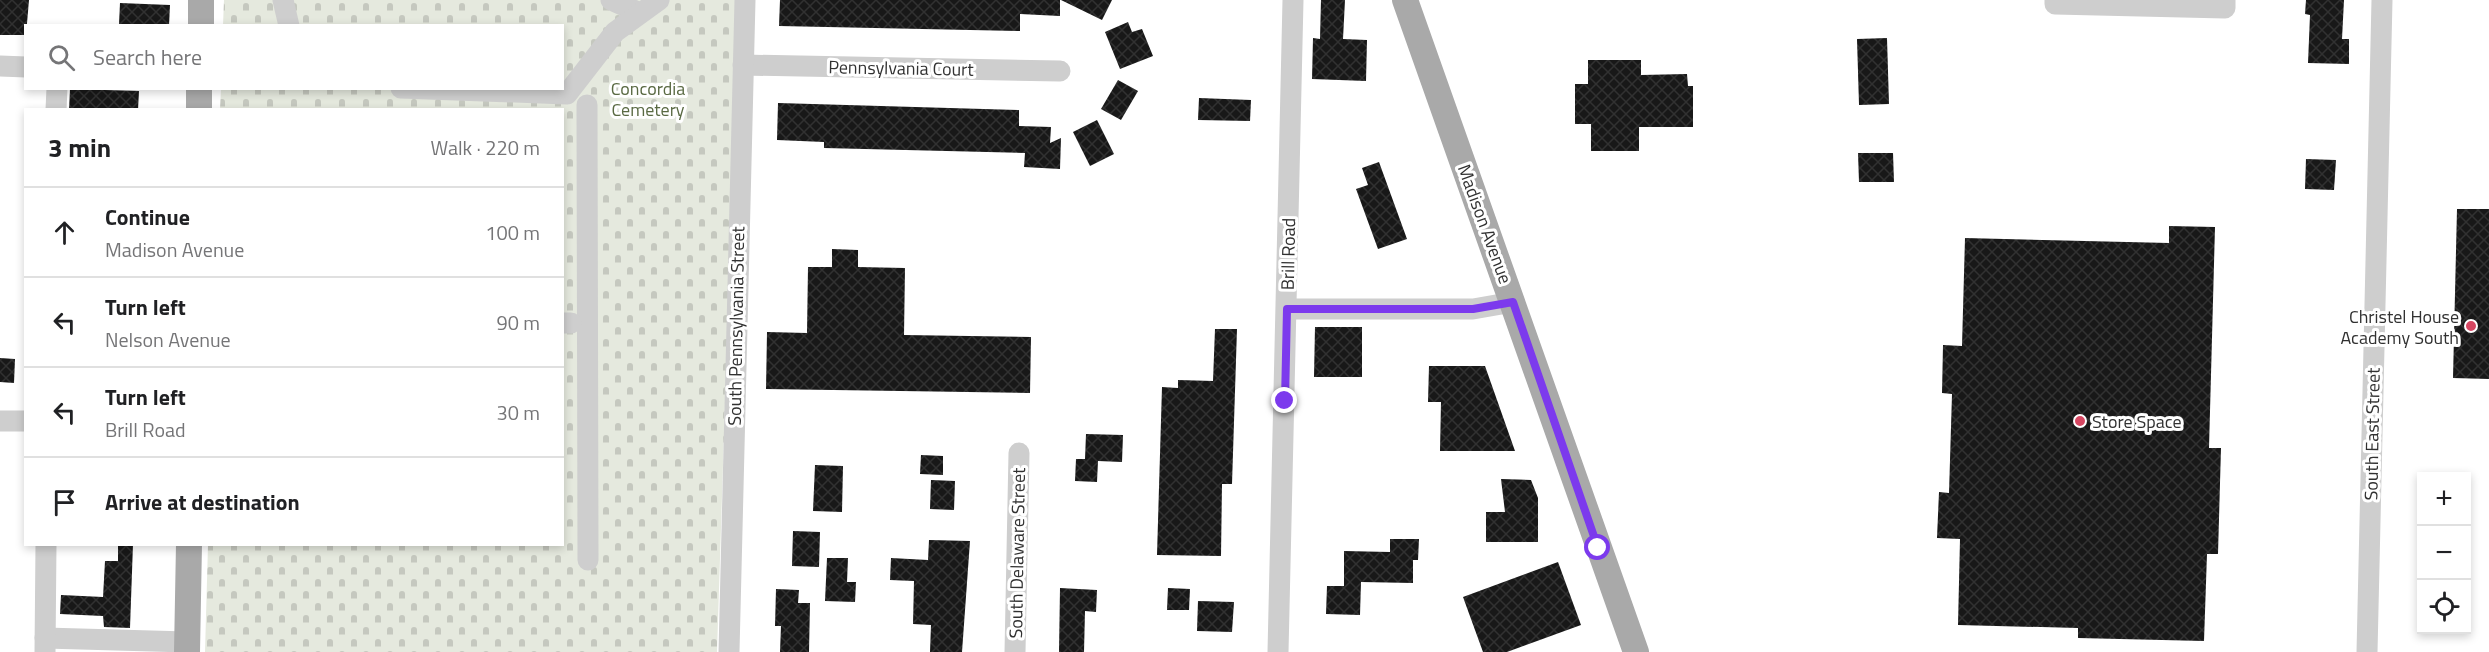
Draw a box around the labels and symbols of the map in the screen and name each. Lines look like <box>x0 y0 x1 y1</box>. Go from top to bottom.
street label: Pennsylvania Court <box>828 53 975 83</box>
park label: Concordia Cemetery <box>611 75 685 123</box>
street label: Madison Avenue <box>1451 160 1519 288</box>
street label: Brill Road <box>1274 218 1302 290</box>
street label: South Pennsylvania Street <box>721 225 751 426</box>
place label: Christel House Academy South <box>2341 303 2459 351</box>
marker: Christel House Academy South <box>2464 319 2478 333</box>
street label: South East Street <box>2357 367 2387 501</box>
route end <box>1271 387 1297 413</box>
place label: Store Space <box>2092 408 2182 435</box>
marker: Store Space <box>2073 414 2087 428</box>
street label: South Delaware Street <box>1002 467 1032 639</box>
route start <box>1584 534 1610 560</box>

